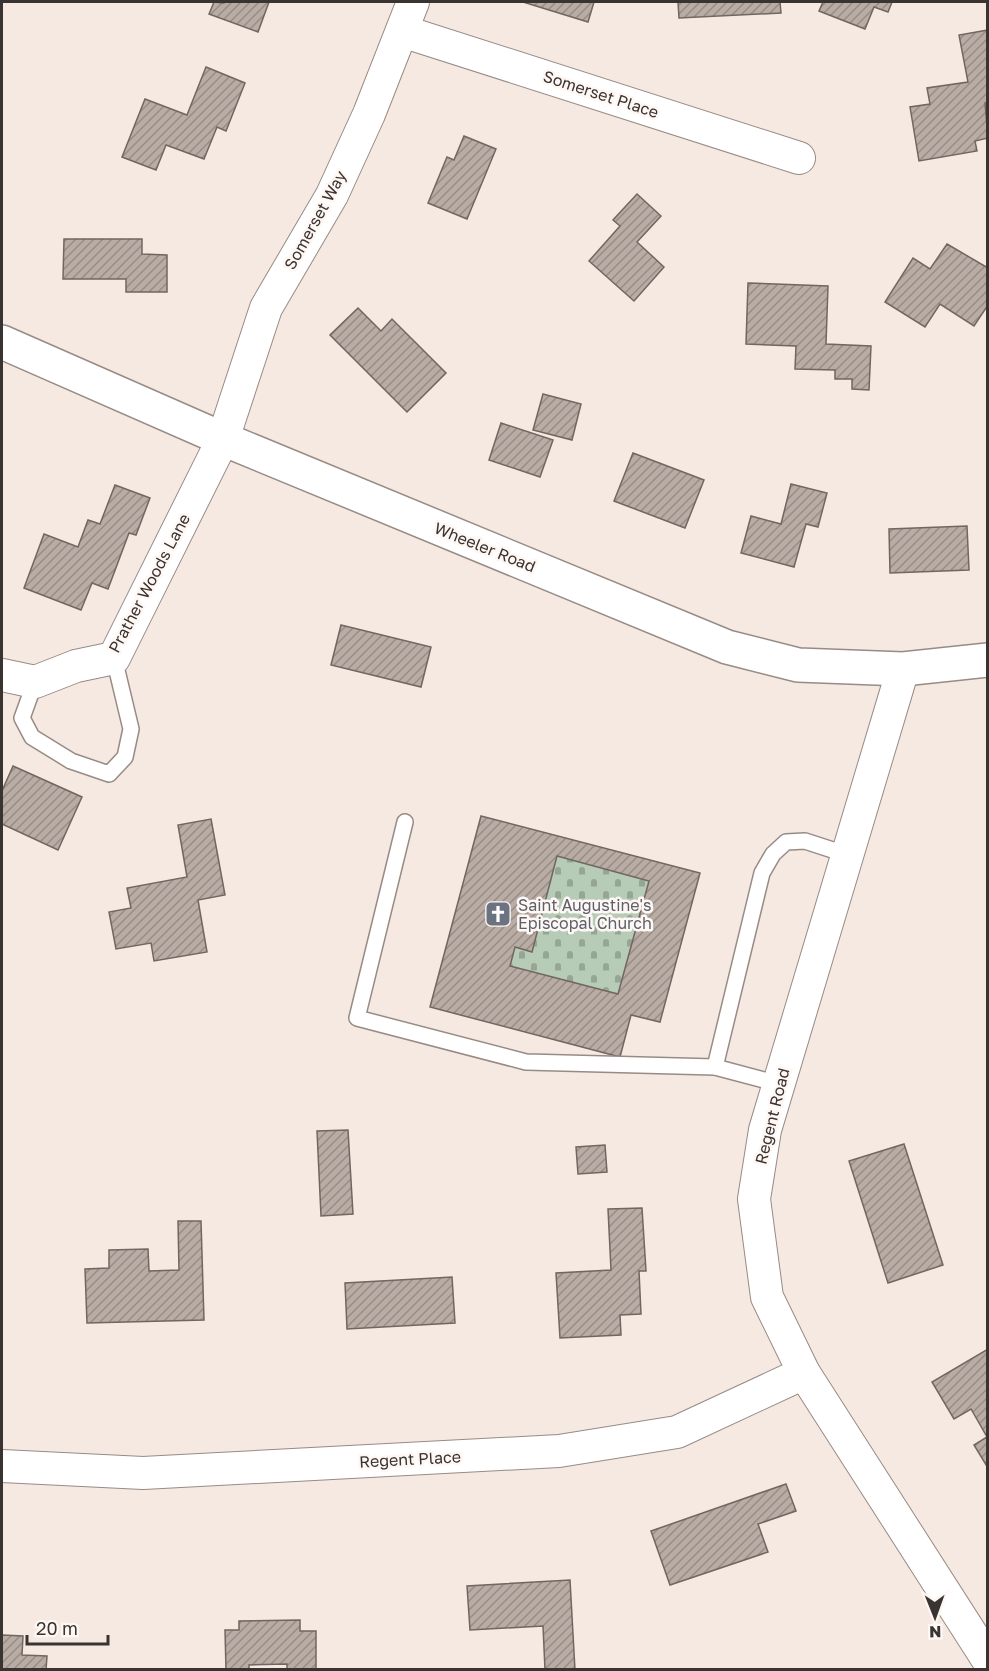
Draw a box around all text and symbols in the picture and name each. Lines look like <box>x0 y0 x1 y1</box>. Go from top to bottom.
street label: Somerset Place <box>541 66 661 122</box>
street label: Somerset Way <box>280 167 350 273</box>
street label: Prather Woods Lane <box>104 510 194 656</box>
street label: Wheeler Road <box>431 518 539 576</box>
place label: Saint Augustine's Episcopal Church <box>518 895 652 933</box>
church icon: Saint Augustine's Episcopal Church <box>483 899 513 929</box>
street label: Regent Road <box>750 1066 794 1166</box>
street label: Regent Place <box>359 1446 461 1472</box>
north arrow <box>905 1587 965 1647</box>
scale bar <box>27 1608 108 1646</box>
text: 20 m <box>36 1617 78 1639</box>
text: N <box>929 1622 942 1642</box>

